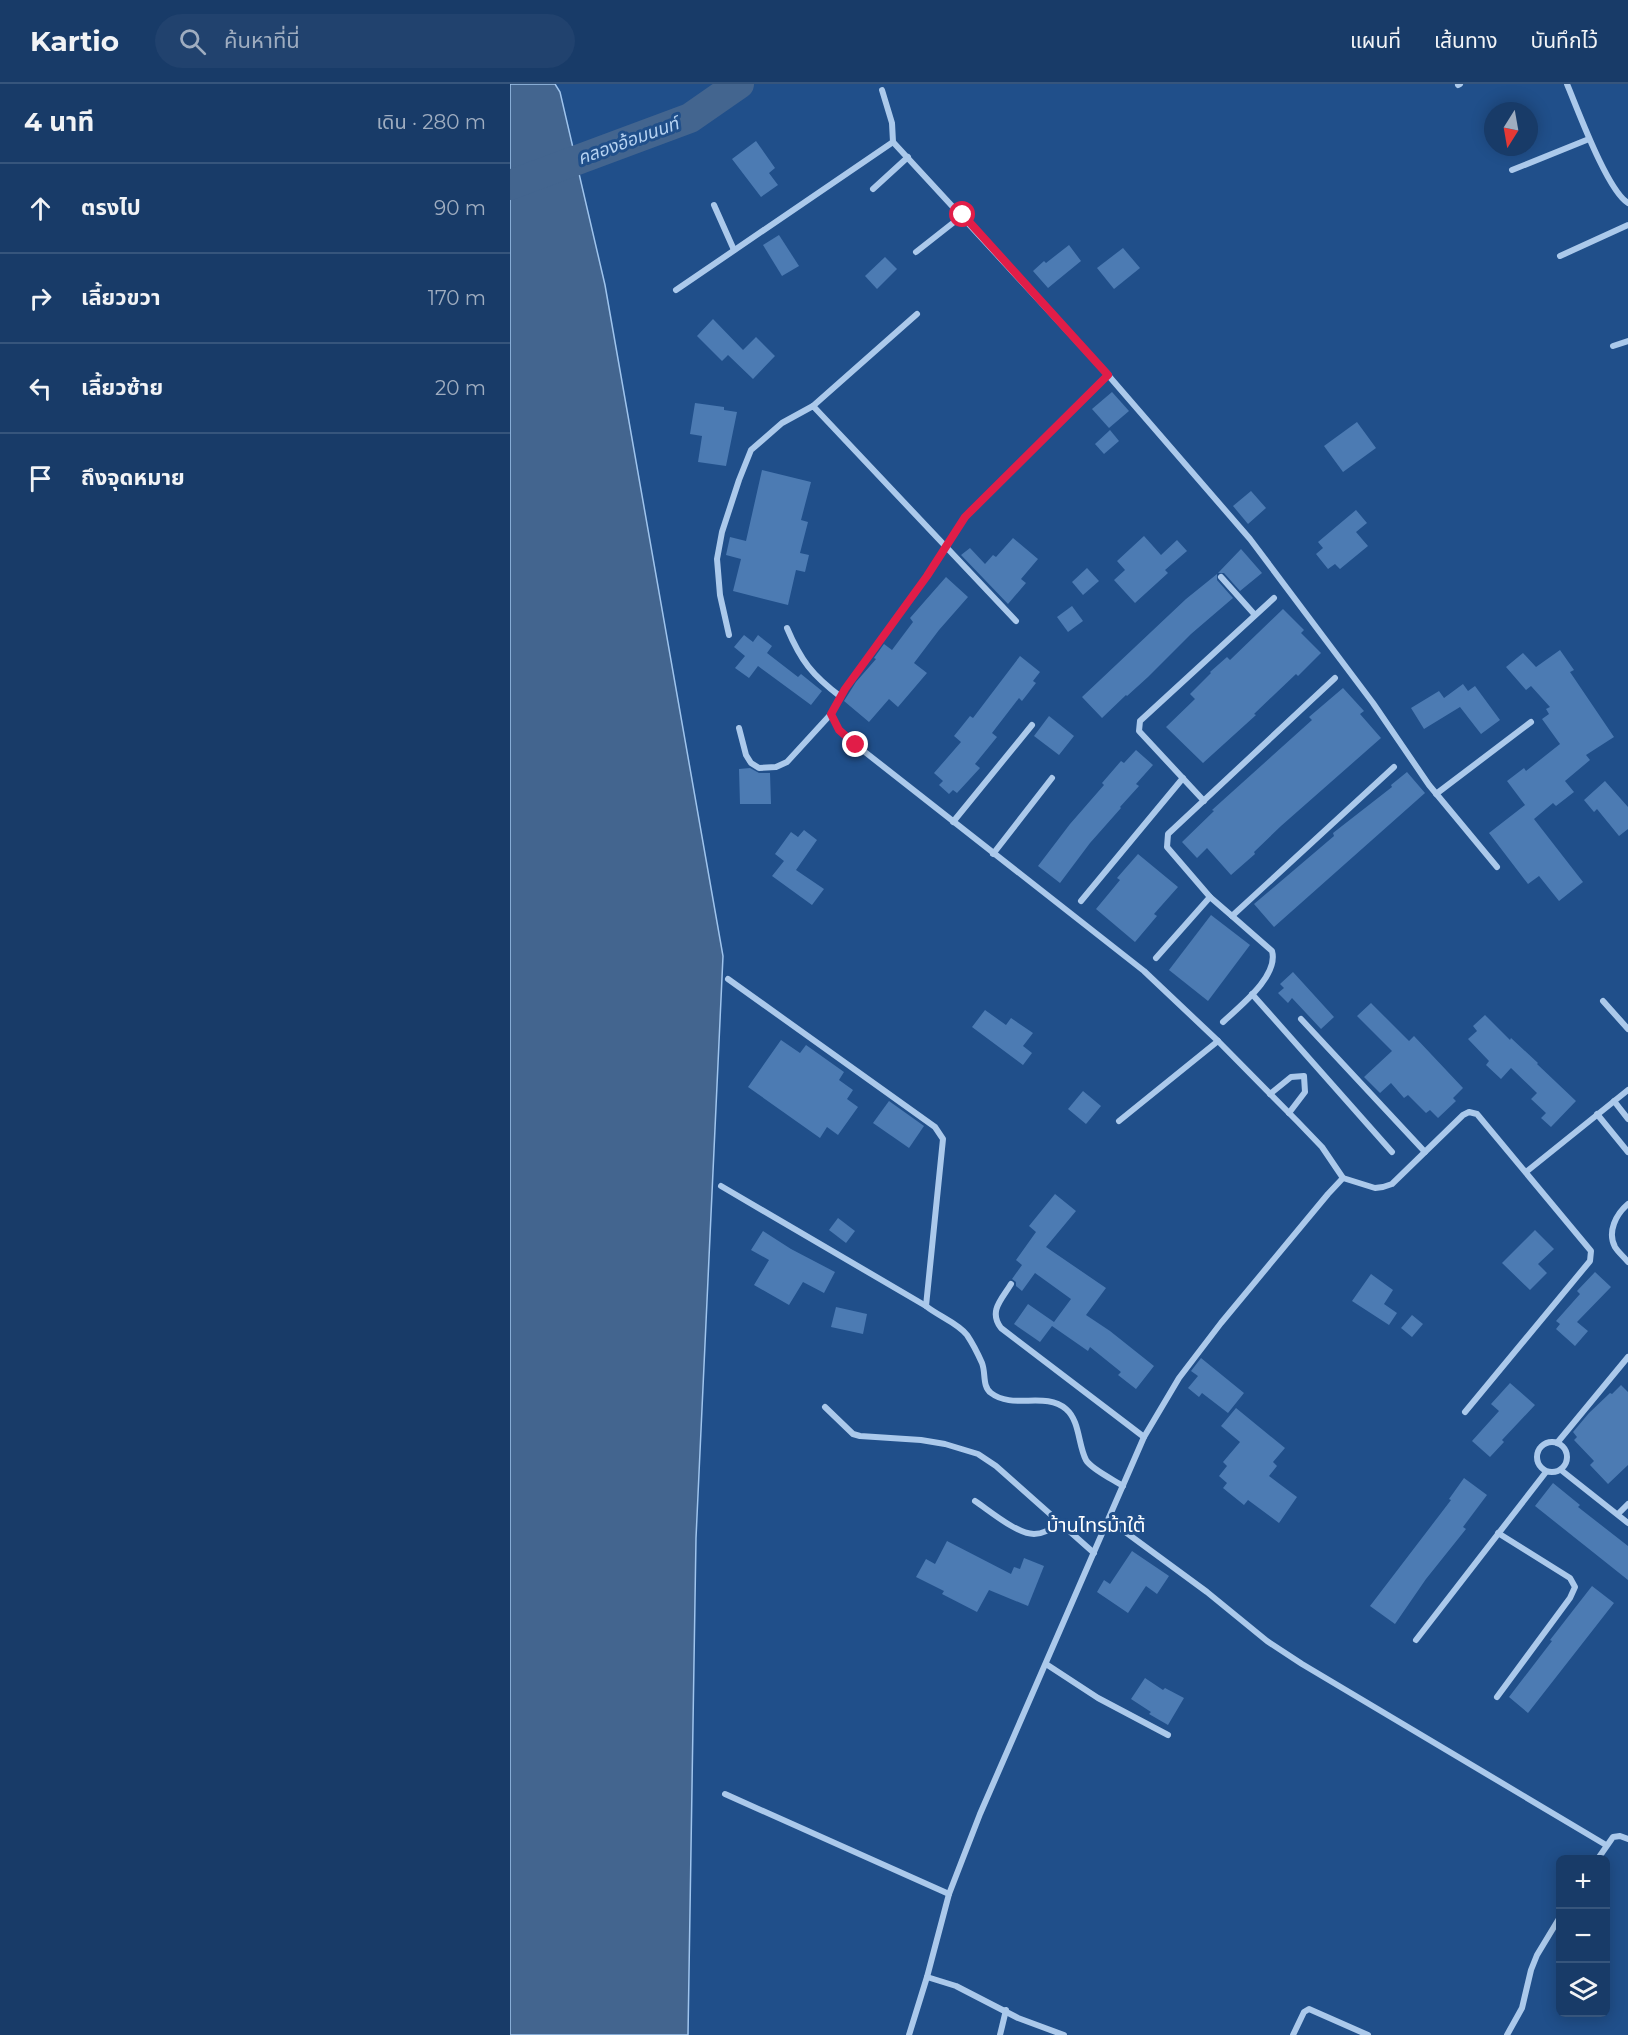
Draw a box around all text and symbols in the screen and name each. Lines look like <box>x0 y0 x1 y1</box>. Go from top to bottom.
search box <box>155 14 575 68</box>
text: Kartio <box>30 24 119 58</box>
icon: search <box>176 25 209 58</box>
text: ค้นหาที่นี่ <box>224 27 300 54</box>
text: แผนที่ <box>1350 28 1401 53</box>
text: เส้นทาง <box>1434 28 1498 53</box>
text: บันทึกไว้ <box>1531 28 1598 53</box>
north arrow <box>1484 102 1538 156</box>
text: 4 นาที <box>24 106 94 138</box>
text: เดิน · 280 m <box>376 110 486 134</box>
water label: คลองอ้อมนนท์ <box>574 112 684 169</box>
icon: ahead <box>24 192 57 225</box>
text: ตรงไป <box>81 194 141 221</box>
text: 90 m <box>434 196 486 220</box>
route start <box>949 201 975 227</box>
icon: right <box>24 282 57 315</box>
text: เลี้ยวขวา <box>81 284 161 311</box>
text: 170 m <box>428 286 486 310</box>
icon: left <box>24 372 57 405</box>
text: เลี้ยวซ้าย <box>81 374 163 401</box>
text: 20 m <box>435 376 486 400</box>
icon: arrive <box>24 462 57 495</box>
text: ถึงจุดหมาย <box>81 464 185 491</box>
route end <box>842 731 868 757</box>
district label: บ้านไทรม้าใต้ <box>1046 1513 1146 1537</box>
map controls <box>1556 1855 1610 2017</box>
button: + <box>1556 1855 1610 1909</box>
button: − <box>1556 1909 1610 1963</box>
button: layers <box>1556 1963 1610 2017</box>

